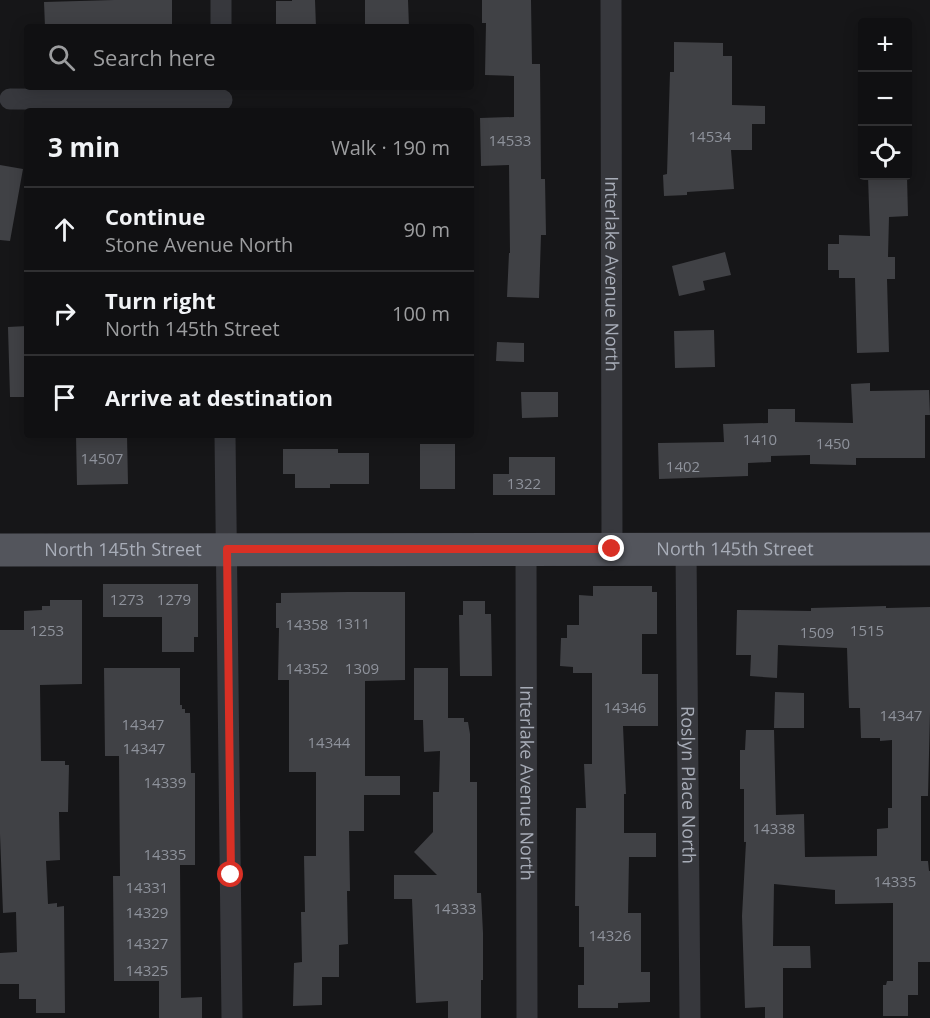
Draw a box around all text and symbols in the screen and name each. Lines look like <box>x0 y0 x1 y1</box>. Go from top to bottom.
map controls <box>858 18 912 180</box>
button: + <box>858 18 912 72</box>
search box <box>24 24 474 90</box>
icon: search <box>45 41 78 74</box>
text: Search here <box>93 42 216 72</box>
button: − <box>858 72 912 126</box>
house number: 14534 <box>689 126 732 146</box>
button: locate <box>858 126 912 180</box>
text: 3 min <box>48 129 120 165</box>
house number: 14533 <box>489 130 531 150</box>
text: Walk · 190 m <box>331 134 450 161</box>
street label: Interlake Avenue North <box>600 176 625 372</box>
text: Continue <box>105 201 205 231</box>
icon: ahead <box>48 213 81 246</box>
text: 90 m <box>403 216 450 243</box>
text: Stone Avenue North <box>105 231 293 258</box>
text: Turn right <box>105 285 216 315</box>
icon: right <box>48 297 81 330</box>
text: 100 m <box>392 300 450 327</box>
text: North 145th Street <box>105 315 280 342</box>
icon: arrive <box>48 381 81 414</box>
text: Arrive at destination <box>105 382 333 412</box>
house number: 1410 <box>743 429 777 449</box>
house number: 1450 <box>816 433 850 453</box>
house number: 14507 <box>81 448 123 468</box>
house number: 1402 <box>666 456 700 476</box>
house number: 1322 <box>507 473 541 493</box>
route end <box>598 535 624 561</box>
street label: North 145th Street <box>656 536 814 560</box>
street label: North 145th Street <box>44 537 202 561</box>
house number: 1273 <box>110 589 144 609</box>
house number: 1279 <box>157 589 191 609</box>
house number: 1311 <box>336 613 370 633</box>
house number: 14358 <box>286 614 328 634</box>
house number: 1253 <box>30 620 64 640</box>
house number: 1515 <box>850 620 884 640</box>
house number: 1509 <box>800 622 834 642</box>
house number: 14352 <box>286 658 328 678</box>
house number: 1309 <box>345 658 379 678</box>
street label: Interlake Avenue North <box>515 685 540 881</box>
house number: 14346 <box>604 697 646 717</box>
house number: 14347 <box>880 705 922 725</box>
street label: Roslyn Place North <box>676 706 702 864</box>
house number: 14347 <box>122 714 164 734</box>
house number: 14344 <box>308 732 351 752</box>
house number: 14347 <box>123 738 165 758</box>
house number: 14339 <box>144 772 186 792</box>
house number: 14338 <box>753 818 795 838</box>
house number: 14335 <box>144 844 186 864</box>
route start <box>217 861 243 887</box>
house number: 14335 <box>874 871 916 891</box>
house number: 14331 <box>126 877 168 897</box>
house number: 14333 <box>434 898 476 918</box>
house number: 14329 <box>126 902 168 922</box>
house number: 14326 <box>589 925 631 945</box>
house number: 14327 <box>126 933 168 953</box>
house number: 14325 <box>126 960 168 980</box>

